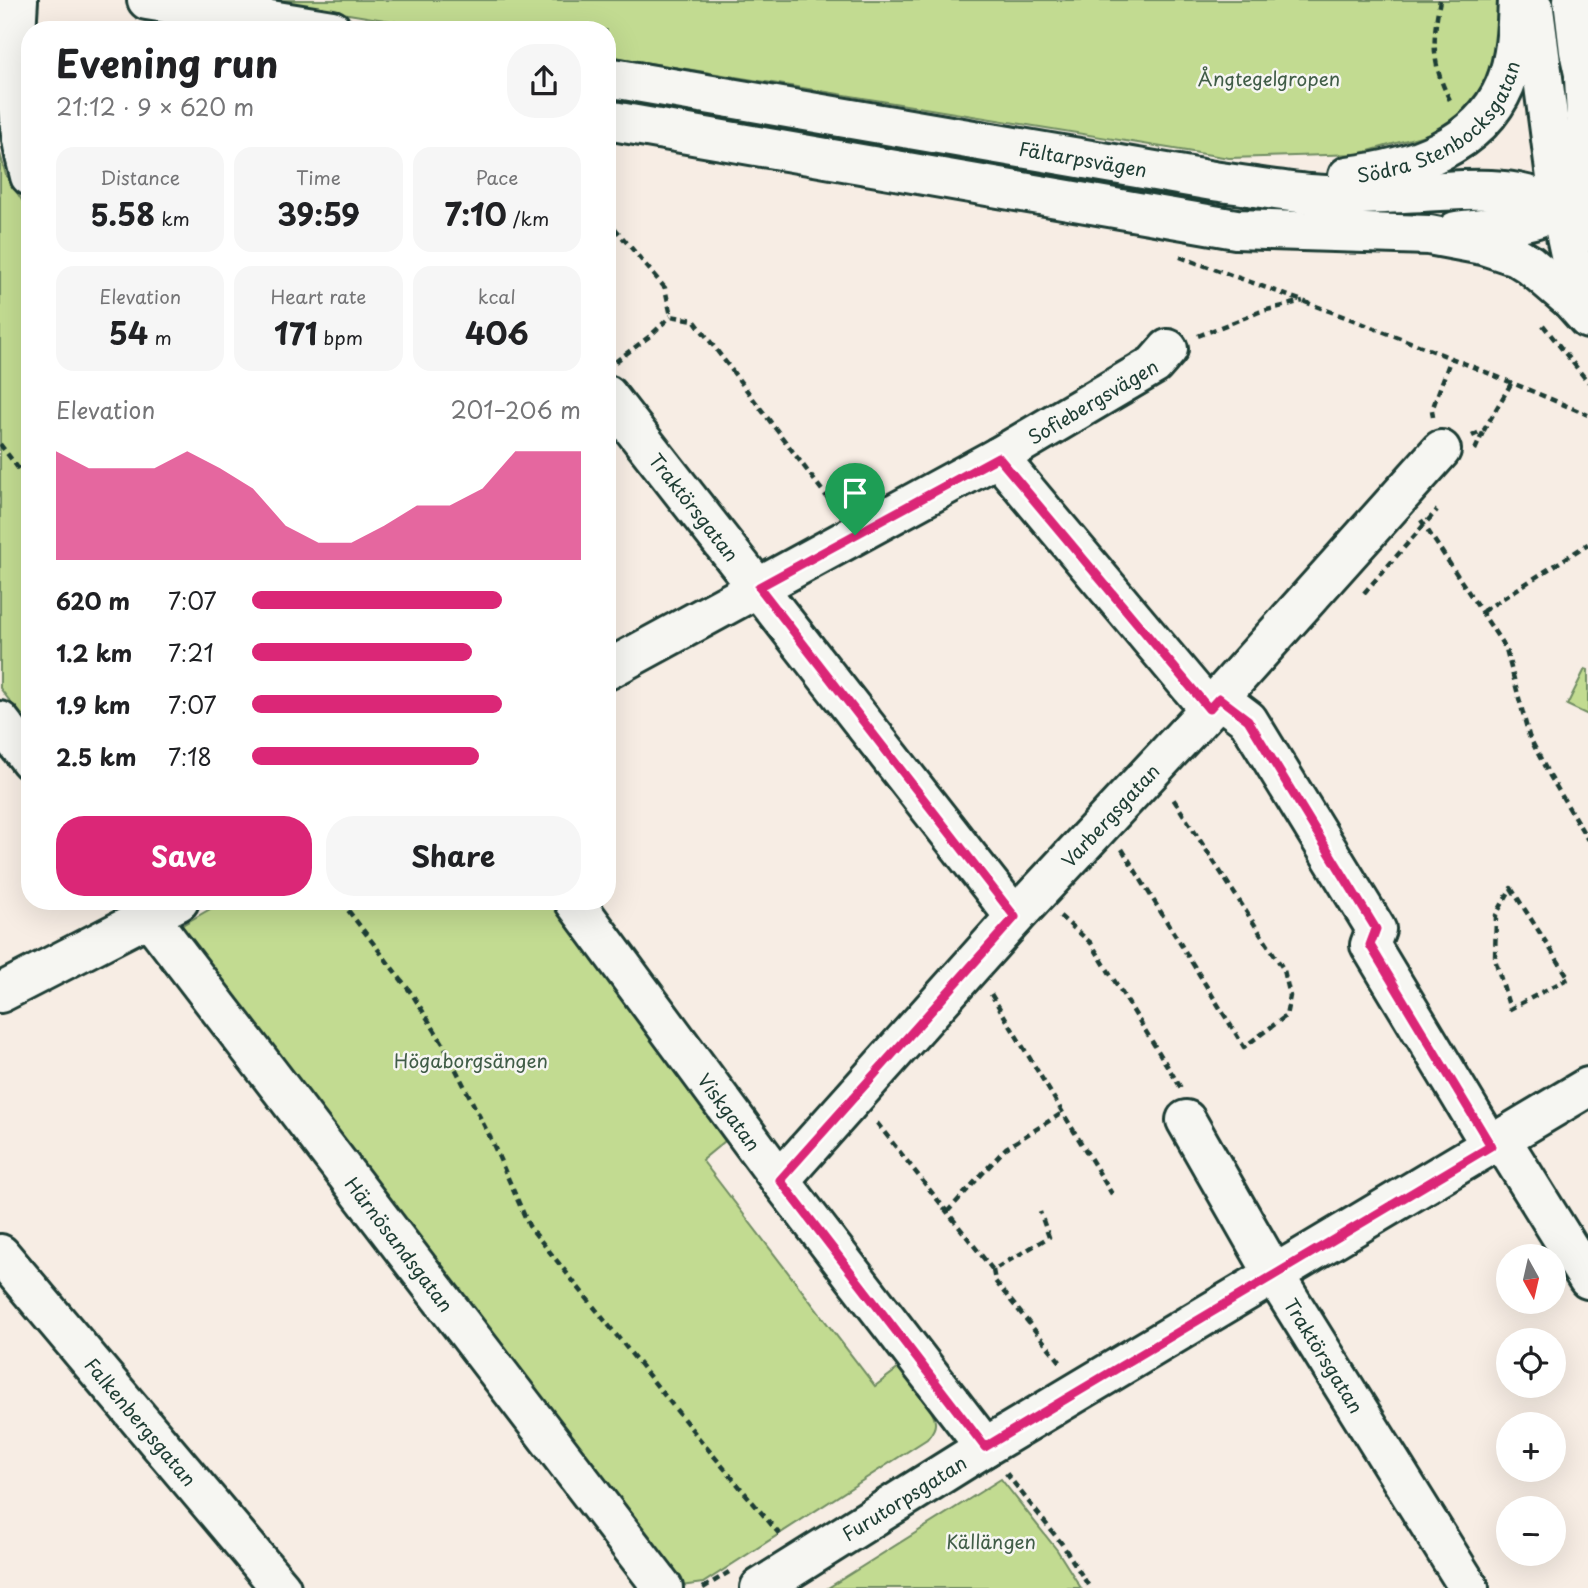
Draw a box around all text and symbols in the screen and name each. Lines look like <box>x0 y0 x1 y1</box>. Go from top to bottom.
text: Evening run <box>56 34 278 91</box>
button: share <box>507 44 581 118</box>
street label: Södra Stenbocksgatan <box>1355 58 1526 189</box>
park label: Ångtegelgropen <box>1198 64 1340 92</box>
text: 21:12 · 9 × 620 m <box>56 89 254 124</box>
street label: Fältarpsvägen <box>1017 134 1149 183</box>
text: Distance <box>100 163 180 191</box>
text: Time <box>296 163 341 191</box>
text: Pace <box>475 163 518 191</box>
text: 5.58 <box>91 191 155 236</box>
text: 39:59 <box>277 191 360 236</box>
text: 7:10 <box>444 191 507 236</box>
text: km <box>155 204 190 232</box>
text: /km <box>507 204 549 232</box>
text: Elevation <box>99 282 181 310</box>
text: Heart rate <box>271 282 366 310</box>
text: kcal <box>478 282 516 310</box>
text: 54 <box>109 310 148 355</box>
text: 171 <box>274 310 317 355</box>
text: 406 <box>465 310 529 355</box>
text: m <box>148 323 172 351</box>
text: bpm <box>317 323 363 351</box>
street label: Sofiebergsvägen <box>1022 352 1163 451</box>
text: Elevation <box>56 392 155 427</box>
text: 201–206 m <box>450 392 581 427</box>
street label: Traktörsgatan <box>643 447 746 567</box>
pin <box>825 463 885 535</box>
icon: arrive <box>836 474 874 512</box>
text: 620 m <box>56 583 130 618</box>
text: 7:07 <box>168 583 217 618</box>
text: 1.2 km <box>56 635 132 670</box>
text: 7:21 <box>168 635 214 670</box>
text: 1.9 km <box>56 687 130 722</box>
text: 7:07 <box>168 687 217 722</box>
text: 2.5 km <box>56 739 136 774</box>
text: 7:18 <box>168 739 212 774</box>
street label: Varbergsgatan <box>1054 757 1166 873</box>
button: Save <box>56 816 312 896</box>
button: Share <box>326 816 581 896</box>
park label: Högaborgsängen <box>394 1046 548 1074</box>
street label: Viskgatan <box>691 1067 768 1157</box>
street label: Härnösandsgatan <box>339 1171 460 1317</box>
north arrow <box>1496 1244 1566 1314</box>
map controls <box>1496 1244 1566 1566</box>
street label: Traktörsgatan <box>1278 1292 1371 1418</box>
button: locate <box>1496 1328 1566 1398</box>
street label: Falkenbergsgatan <box>79 1351 203 1492</box>
button: + <box>1496 1412 1566 1482</box>
street label: Furutorpsgatan <box>836 1448 972 1547</box>
button: − <box>1496 1496 1566 1566</box>
park label: Källängen <box>946 1527 1036 1555</box>

